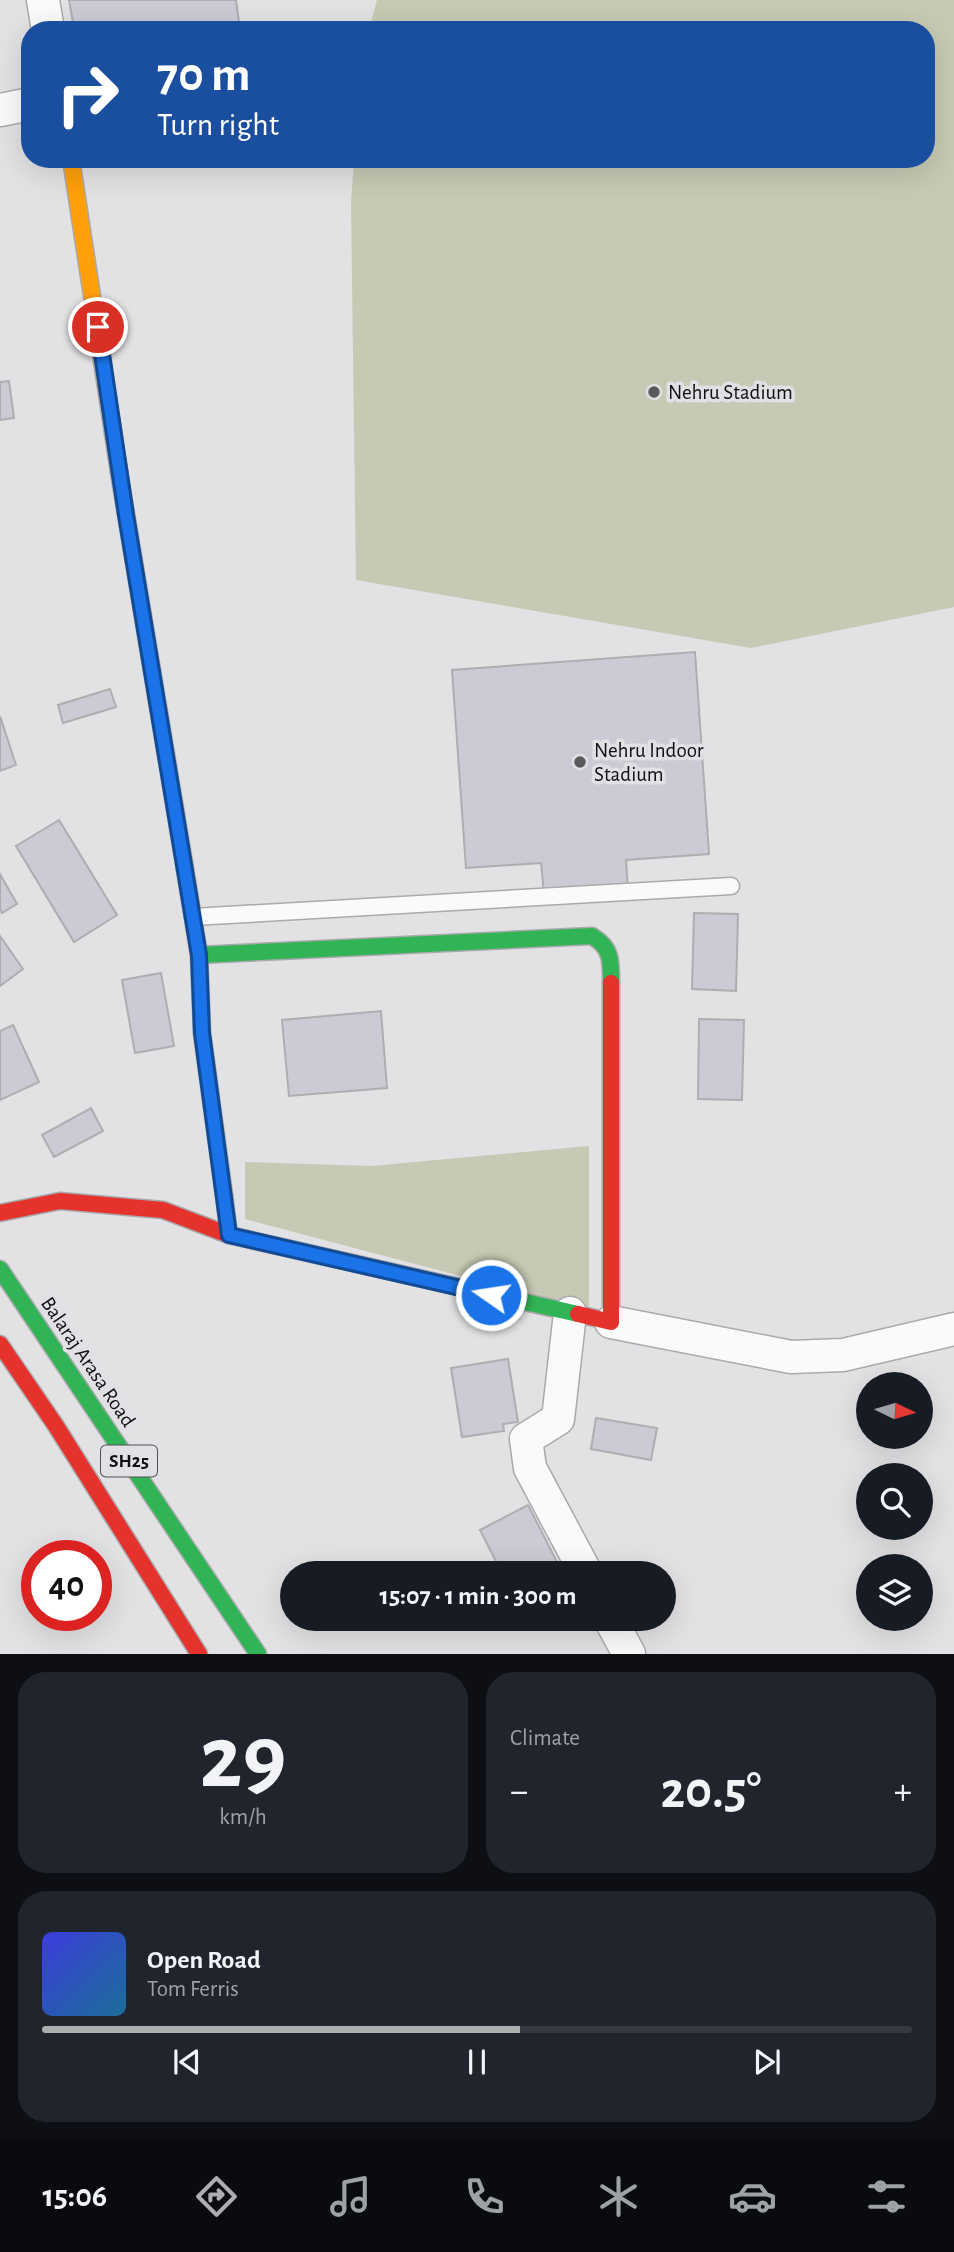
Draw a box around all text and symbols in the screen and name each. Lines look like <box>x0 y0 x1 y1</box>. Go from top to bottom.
icon: right <box>42 49 133 140</box>
text: 70 m <box>157 51 251 100</box>
text: Turn right <box>157 109 279 141</box>
pin <box>68 297 128 357</box>
icon: arrive <box>79 308 117 346</box>
place label: Nehru Stadium <box>668 382 793 403</box>
marker: Nehru Stadium <box>646 384 662 400</box>
place label: Nehru Indoor Stadium <box>594 740 704 785</box>
marker: Nehru Indoor Stadium <box>572 754 588 770</box>
position arrow <box>454 1258 528 1332</box>
street label: Balaraj Arasa Road <box>37 1293 139 1431</box>
north arrow <box>856 1372 933 1449</box>
map controls <box>856 1372 933 1631</box>
road number: SH25 <box>101 1446 157 1476</box>
button: search <box>856 1463 933 1540</box>
speed limit sign: 40 <box>21 1540 112 1631</box>
button: layers <box>856 1554 933 1631</box>
text: 15:07 · 1 min · 300 m <box>380 1583 576 1609</box>
text: 29 <box>200 1713 286 1804</box>
text: Climate <box>510 1727 580 1750</box>
text: 20.5° <box>660 1765 762 1817</box>
text: − <box>510 1773 528 1811</box>
text: + <box>894 1773 912 1811</box>
text: km/h <box>219 1806 267 1829</box>
text: Open Road <box>147 1947 261 1973</box>
text: Tom Ferris <box>147 1978 239 2001</box>
icon: previous <box>168 2043 206 2081</box>
icon: pause <box>458 2043 496 2081</box>
icon: next <box>748 2043 786 2081</box>
icon: directions <box>192 2172 241 2221</box>
icon: music <box>326 2172 375 2221</box>
icon: phone <box>460 2172 509 2221</box>
icon: climate <box>594 2172 643 2221</box>
icon: car <box>728 2172 777 2221</box>
icon: filters <box>862 2172 911 2221</box>
text: 15:06 <box>43 2180 107 2212</box>

